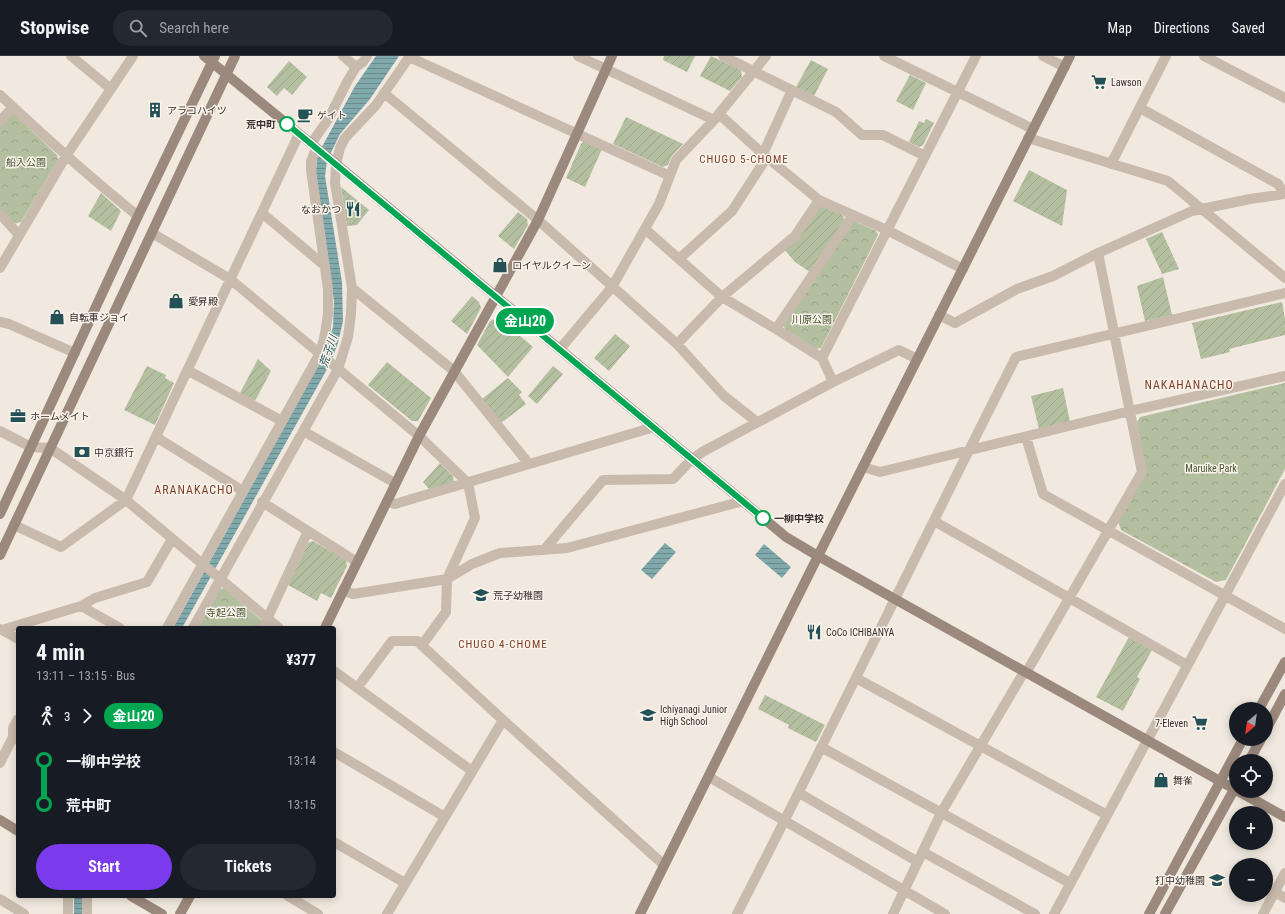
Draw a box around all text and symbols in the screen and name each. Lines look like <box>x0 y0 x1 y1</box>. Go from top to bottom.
search box <box>113 10 393 46</box>
text: Stopwise <box>20 16 89 39</box>
icon: search <box>127 17 149 39</box>
text: Search here <box>159 19 229 37</box>
text: Map <box>1108 20 1132 36</box>
text: Directions <box>1154 20 1210 36</box>
text: Saved <box>1232 20 1265 36</box>
supermarket icon: Lawson <box>1090 73 1108 91</box>
place label: Lawson <box>1111 77 1142 88</box>
building icon: アラコハイツ <box>146 101 164 119</box>
place label: アラコハイツ <box>167 105 227 116</box>
cafe icon: ゲイト <box>296 106 314 124</box>
place label: ゲイト <box>317 110 347 121</box>
marker: 荒中町 <box>279 116 295 132</box>
place label: 荒中町 <box>246 119 276 130</box>
district label: CHUGO 5-CHOME <box>699 153 789 166</box>
park label: 船入公園 <box>6 157 46 168</box>
restaurant icon: なおかつ <box>344 200 362 218</box>
place label: なおかつ <box>301 204 341 215</box>
shop icon: ロイヤルクイーン <box>491 256 509 274</box>
place label: ロイヤルクイーン <box>512 260 591 271</box>
shop icon: 愛昇殿 <box>167 292 185 310</box>
place label: 愛昇殿 <box>188 296 218 307</box>
shop icon: 自転車ジョイ <box>48 308 66 326</box>
line badge: 金山20 <box>497 308 553 334</box>
place label: 自転車ジョイ <box>69 312 129 323</box>
text: 金山20 <box>504 313 546 329</box>
park label: 川原公園 <box>792 314 832 325</box>
water label: 荒子川 <box>317 333 340 369</box>
district label: NAKAHANACHO <box>1144 378 1234 392</box>
office icon: ホームメイト <box>9 407 27 425</box>
place label: ホームメイト <box>30 411 90 422</box>
bank icon: 中京銀行 <box>73 443 91 461</box>
place label: 中京銀行 <box>94 447 134 458</box>
park label: Maruike Park <box>1185 463 1237 474</box>
district label: ARANAKACHO <box>154 483 234 497</box>
marker: 一柳中学校 <box>755 510 771 526</box>
place label: 一柳中学校 <box>774 513 824 524</box>
school or university icon: 荒子幼稚園 <box>472 586 490 604</box>
place label: 荒子幼稚園 <box>493 590 543 601</box>
park label: 寺起公園 <box>206 607 246 618</box>
restaurant icon: CoCo ICHIBANYA <box>805 623 823 641</box>
place label: CoCo ICHIBANYA <box>826 627 895 638</box>
district label: CHUGO 4-CHOME <box>458 638 548 651</box>
text: 4 min <box>36 640 85 665</box>
text: ¥377 <box>286 651 316 669</box>
text: 13:11 – 13:15 · Bus <box>36 668 135 683</box>
north arrow <box>1229 702 1273 746</box>
map controls <box>1229 702 1273 902</box>
place label: Ichiyanagi Junior High School <box>660 704 727 727</box>
icon: walk <box>36 705 58 727</box>
icon: forward <box>76 705 98 727</box>
school or university icon: Ichiyanagi Junior High School <box>639 706 657 724</box>
text: 金山20 <box>112 708 155 724</box>
text: 3 <box>64 709 70 724</box>
supermarket icon: 7-Eleven <box>1191 714 1209 732</box>
place label: 7-Eleven <box>1155 718 1188 729</box>
text: 一柳中学校 <box>66 753 141 771</box>
text: 13:14 <box>287 753 316 768</box>
button: locate <box>1229 754 1273 798</box>
shop icon: 舞雀 <box>1152 771 1170 789</box>
place label: 舞雀 <box>1173 775 1193 786</box>
text: 荒中町 <box>66 797 111 815</box>
text: 13:15 <box>287 797 316 812</box>
button: + <box>1229 806 1273 850</box>
button: Start <box>36 844 172 890</box>
button: Tickets <box>180 844 316 890</box>
button: − <box>1229 858 1273 902</box>
school or university icon: 打中幼稚園 <box>1208 871 1226 889</box>
place label: 打中幼稚園 <box>1155 875 1205 886</box>

